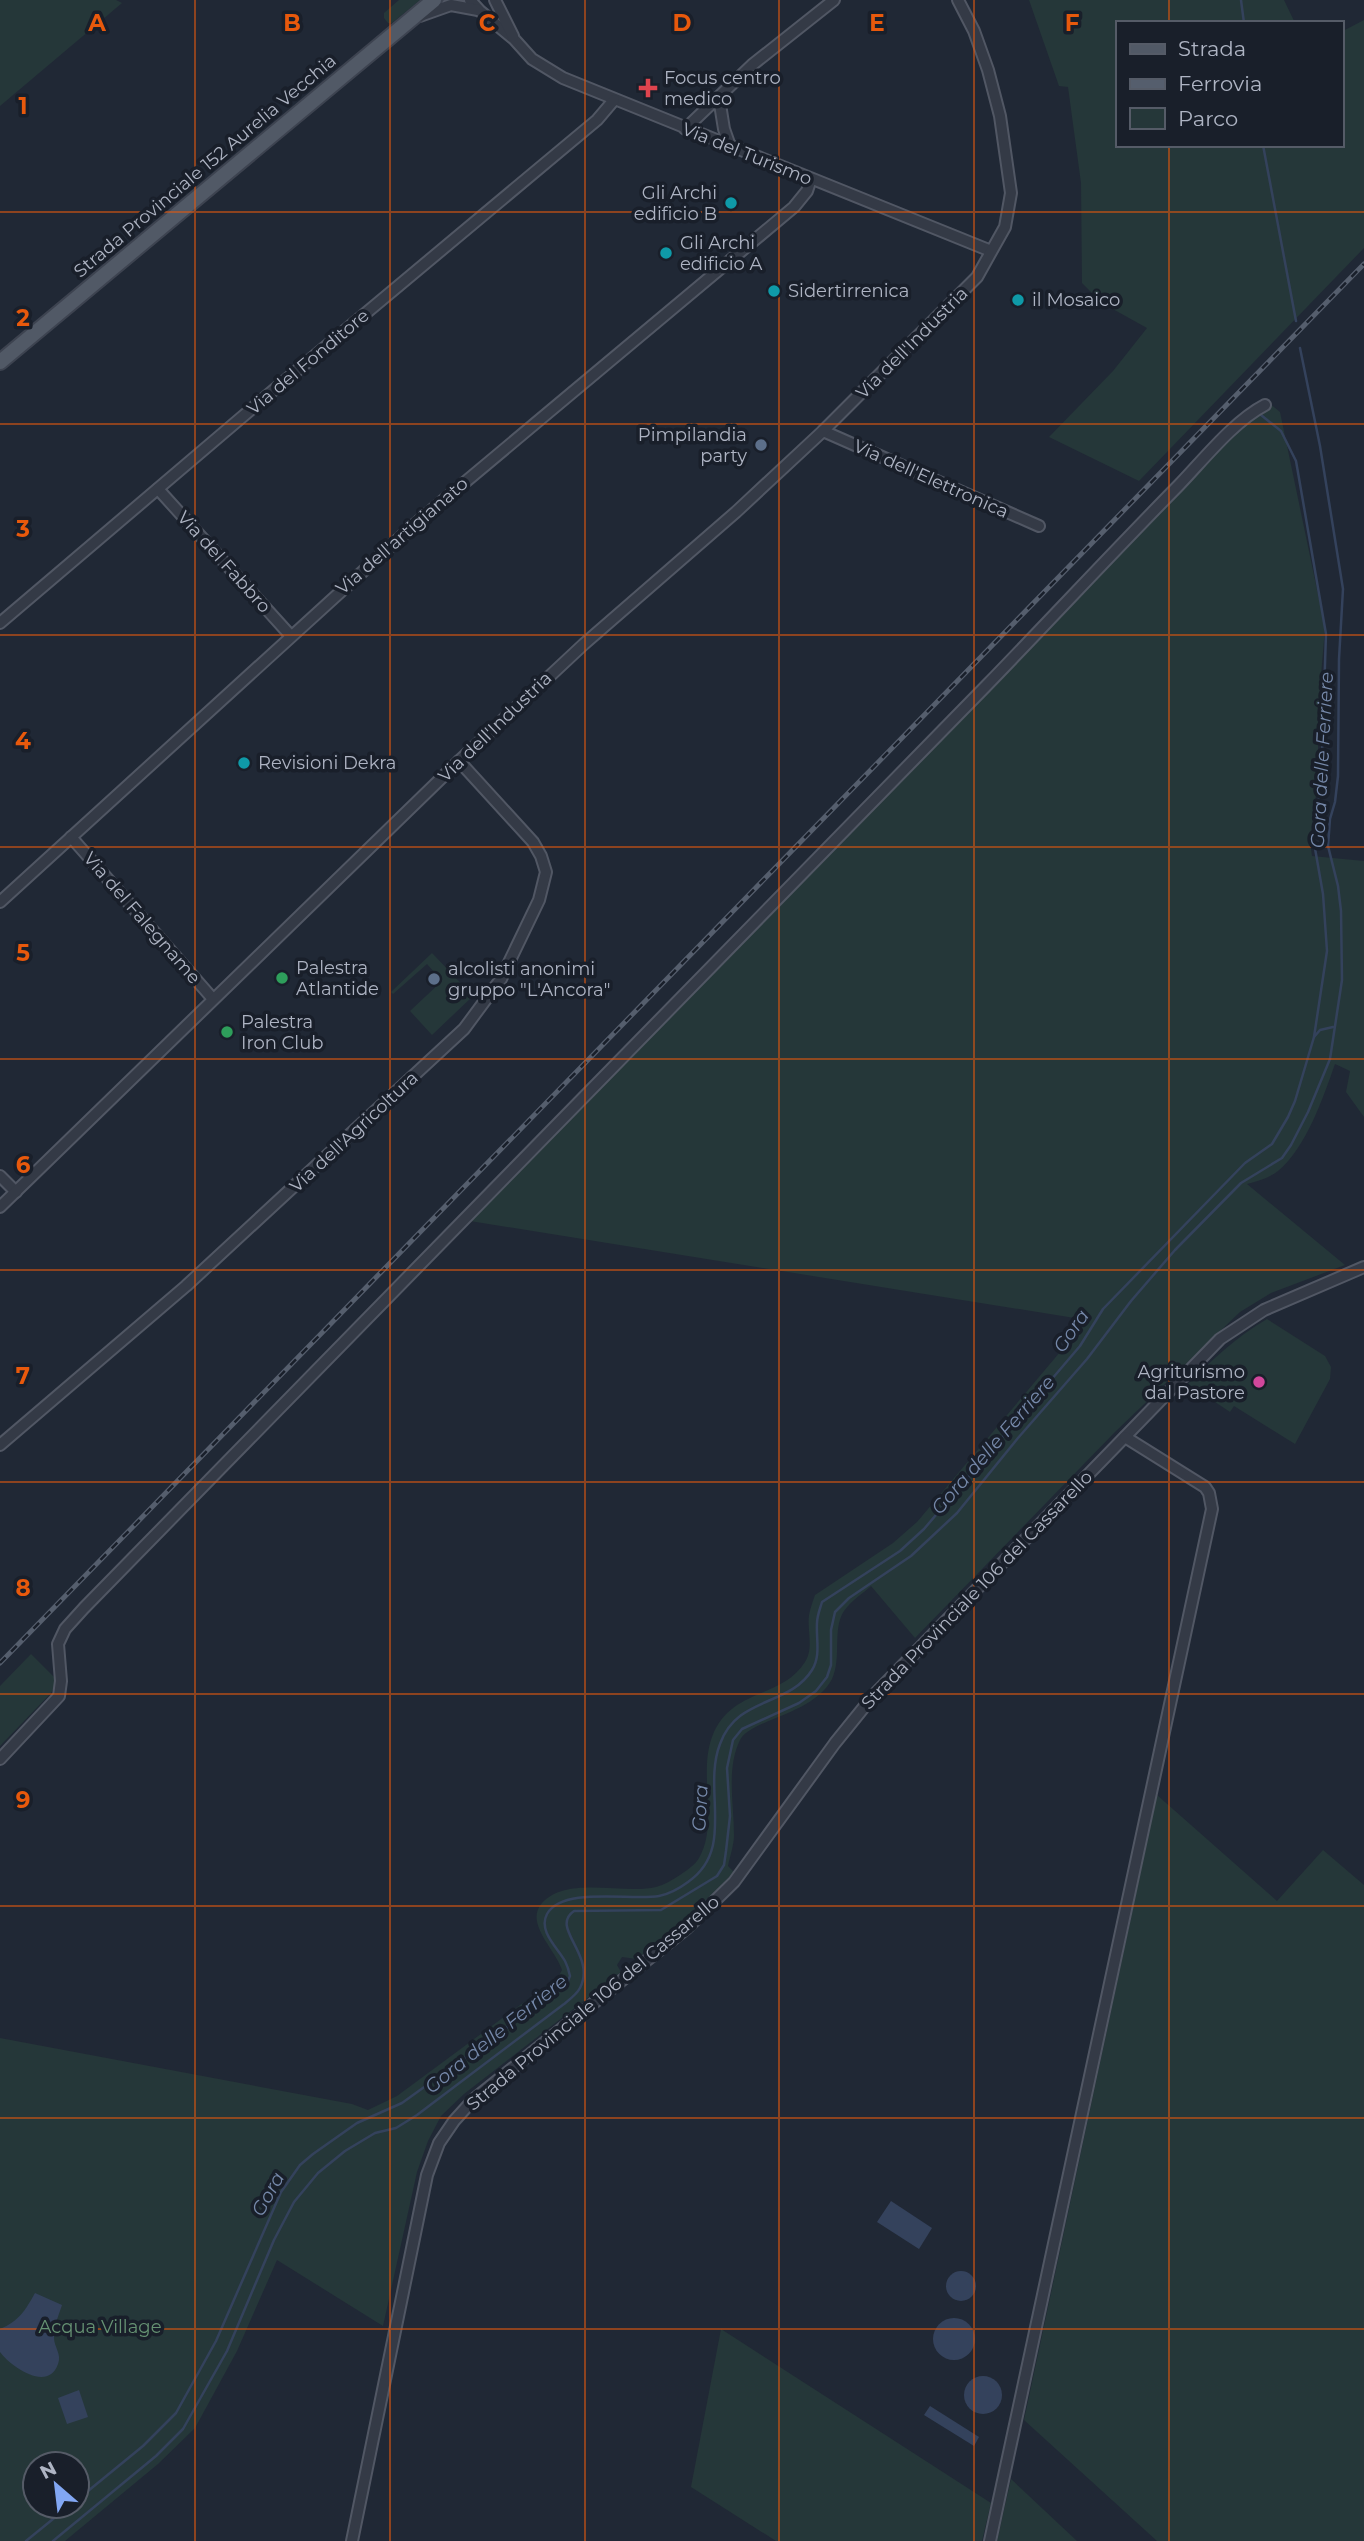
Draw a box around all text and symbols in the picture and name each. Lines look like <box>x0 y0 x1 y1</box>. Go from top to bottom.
text: A <box>87 9 106 37</box>
text: B <box>283 9 301 37</box>
text: C <box>479 9 496 37</box>
text: D <box>673 9 692 37</box>
text: E <box>869 9 885 37</box>
text: F <box>1065 9 1080 37</box>
legend <box>1116 21 1343 147</box>
text: Strada <box>1178 36 1246 61</box>
street label: Strada Provinciale 152 Aurelia Vecchia <box>69 50 341 282</box>
place label: Focus centro medico <box>664 67 781 110</box>
text: Ferrovia <box>1178 71 1262 96</box>
marker: Focus centro medico <box>638 78 658 98</box>
text: 1 <box>18 92 28 120</box>
text: Parco <box>1178 106 1238 131</box>
street label: Via del Turismo <box>679 118 815 190</box>
place label: Gli Archi edificio B <box>634 182 717 225</box>
marker: Gli Archi edificio B <box>723 195 739 211</box>
place label: Gli Archi edificio A <box>680 232 763 275</box>
marker: Gli Archi edificio A <box>658 245 674 261</box>
place label: Sidertirrenica <box>788 280 909 302</box>
street label: Via dell'Industria <box>851 282 973 404</box>
marker: Sidertirrenica <box>766 283 782 299</box>
place label: il Mosaico <box>1032 289 1120 311</box>
marker: il Mosaico <box>1010 292 1026 308</box>
text: 2 <box>16 304 30 332</box>
street label: Via del Fonditore <box>242 304 374 419</box>
place label: Pimpilandia party <box>638 424 747 467</box>
street label: Via dell'Elettronica <box>850 435 1012 523</box>
marker: Pimpilandia party <box>753 437 769 453</box>
street label: Via dell'artigianato <box>331 473 473 599</box>
street label: Via del Fabbro <box>173 507 275 617</box>
text: 3 <box>15 515 30 543</box>
street label: Via dell'Industria <box>434 667 556 787</box>
water label: Gora delle Ferriere <box>1306 671 1338 849</box>
text: 4 <box>15 727 31 755</box>
place label: Revisioni Dekra <box>258 752 396 774</box>
marker: Revisioni Dekra <box>236 755 252 771</box>
street label: Via del Falegname <box>79 848 205 989</box>
text: 5 <box>16 939 30 967</box>
place label: Palestra Atlantide <box>296 957 379 1000</box>
place label: alcolisti anonimi gruppo "L'Ancora" <box>448 958 610 1001</box>
marker: Palestra Atlantide <box>274 970 290 986</box>
marker: alcolisti anonimi gruppo "L'Ancora" <box>426 971 442 987</box>
place label: Palestra Iron Club <box>241 1011 324 1054</box>
marker: Palestra Iron Club <box>219 1024 235 1040</box>
street label: Via dell'Agricoltura <box>285 1067 423 1197</box>
text: 6 <box>16 1151 31 1179</box>
water label: Gora <box>1048 1305 1094 1357</box>
place label: Agriturismo dal Pastore <box>1138 1361 1245 1404</box>
text: 7 <box>16 1362 30 1390</box>
water label: Gora delle Ferriere <box>926 1371 1060 1519</box>
marker: Agriturismo dal Pastore <box>1251 1374 1267 1390</box>
street label: Strada Provinciale 106 del Cassarello <box>857 1466 1097 1714</box>
text: 8 <box>15 1574 31 1602</box>
water label: Gora <box>687 1784 713 1832</box>
text: 9 <box>16 1786 30 1814</box>
street label: Strada Provinciale 106 del Cassarello <box>462 1891 724 2115</box>
water label: Gora delle Ferriere <box>420 1970 572 2098</box>
water label: Gora <box>247 2168 289 2220</box>
park label: Acqua Village <box>38 2316 162 2338</box>
north arrow <box>21 2450 91 2520</box>
text: N <box>36 2457 60 2484</box>

